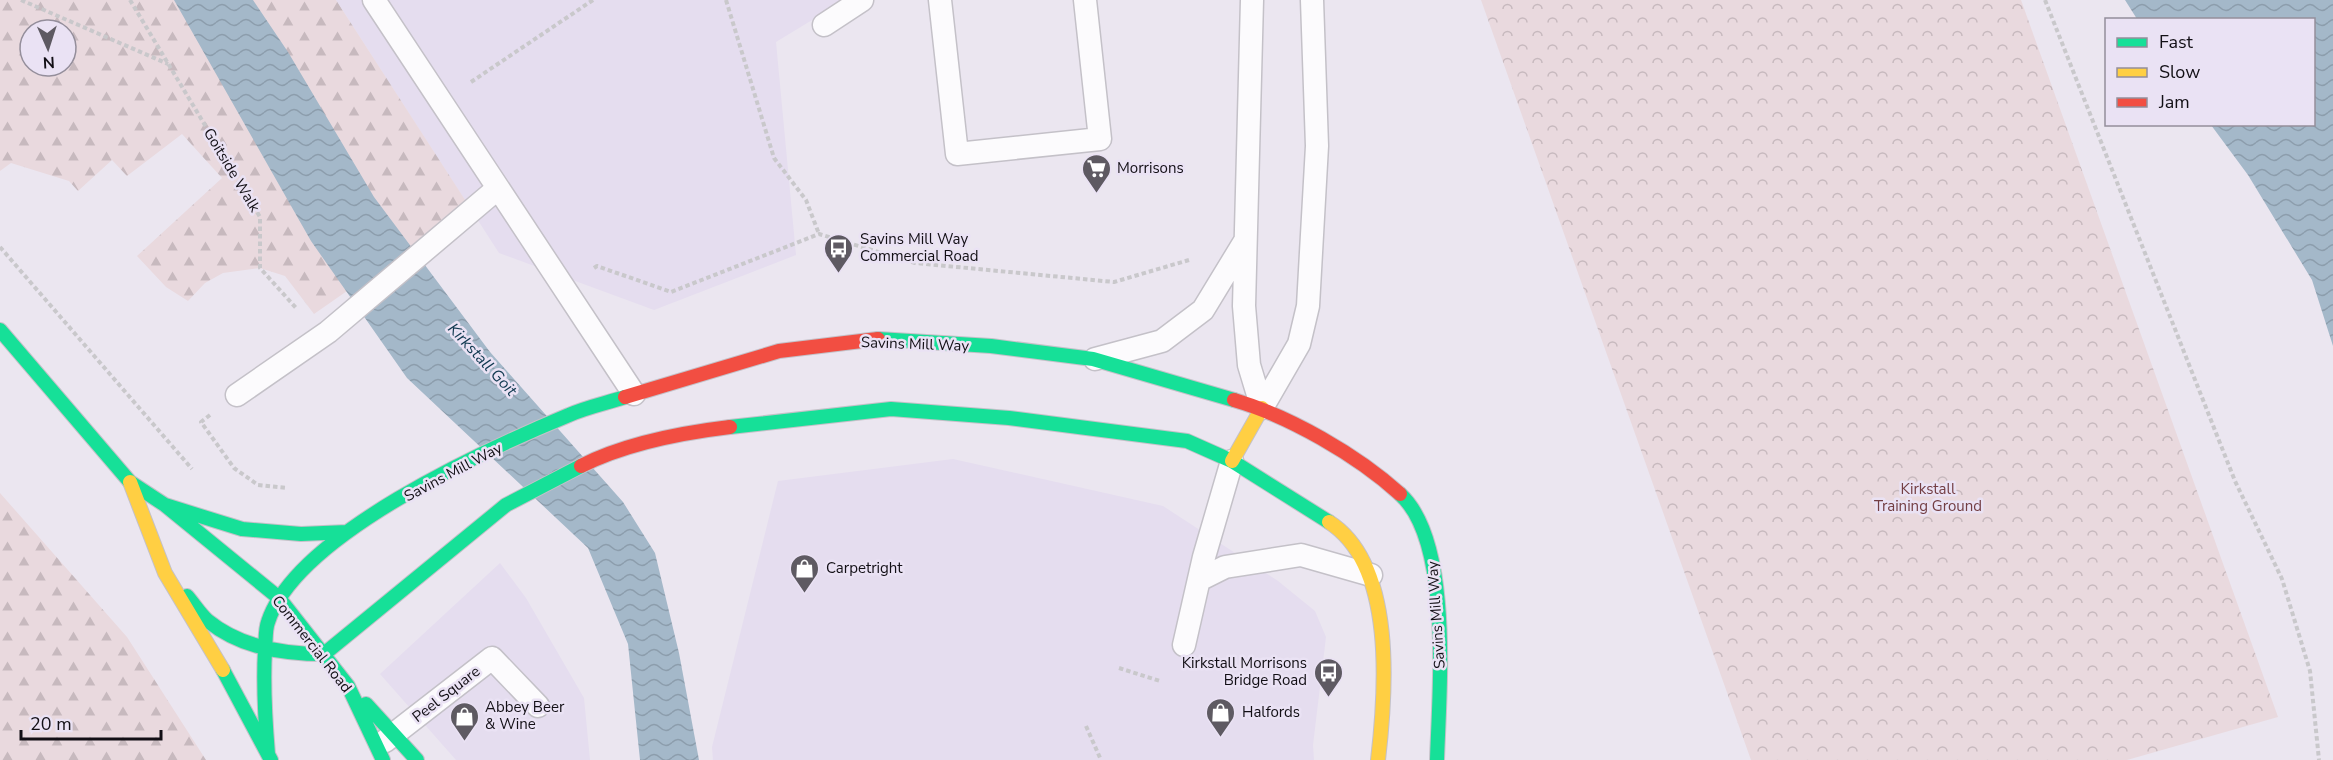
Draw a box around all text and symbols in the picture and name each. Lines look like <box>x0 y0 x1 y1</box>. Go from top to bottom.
north arrow <box>18 18 78 78</box>
legend <box>2105 18 2315 126</box>
text: Fast <box>2159 30 2194 54</box>
text: N <box>42 51 55 73</box>
text: Slow <box>2159 60 2200 84</box>
text: Jam <box>2158 90 2190 114</box>
street label: Goitside Walk <box>199 124 265 216</box>
supermarket icon: Morrisons <box>1080 152 1112 194</box>
place label: Morrisons <box>1117 158 1184 178</box>
place label: Savins Mill Way Commercial Road <box>860 229 978 266</box>
bus stop icon: Savins Mill Way Commercial Road <box>823 232 855 274</box>
water label: Kirkstall Goit <box>443 318 522 401</box>
street label: Savins Mill Way <box>861 332 970 356</box>
street label: Savins Mill Way <box>401 438 506 506</box>
park label: Kirkstall Training Ground <box>1874 479 1982 516</box>
shop icon: Carpetright <box>789 552 821 594</box>
place label: Carpetright <box>826 558 903 578</box>
street label: Savins Mill Way <box>1422 560 1450 670</box>
street label: Commercial Road <box>268 591 356 697</box>
place label: Kirkstall Morrisons Bridge Road <box>1182 653 1307 690</box>
bus stop icon: Kirkstall Morrisons Bridge Road <box>1312 656 1344 698</box>
street label: Peel Square <box>408 661 484 727</box>
shop icon: Halfords <box>1205 696 1237 738</box>
place label: Abbey Beer & Wine <box>485 697 565 734</box>
shop icon: Abbey Beer & Wine <box>448 700 480 742</box>
place label: Halfords <box>1242 702 1300 722</box>
scale bar <box>21 703 160 741</box>
text: 20 m <box>30 712 72 736</box>

